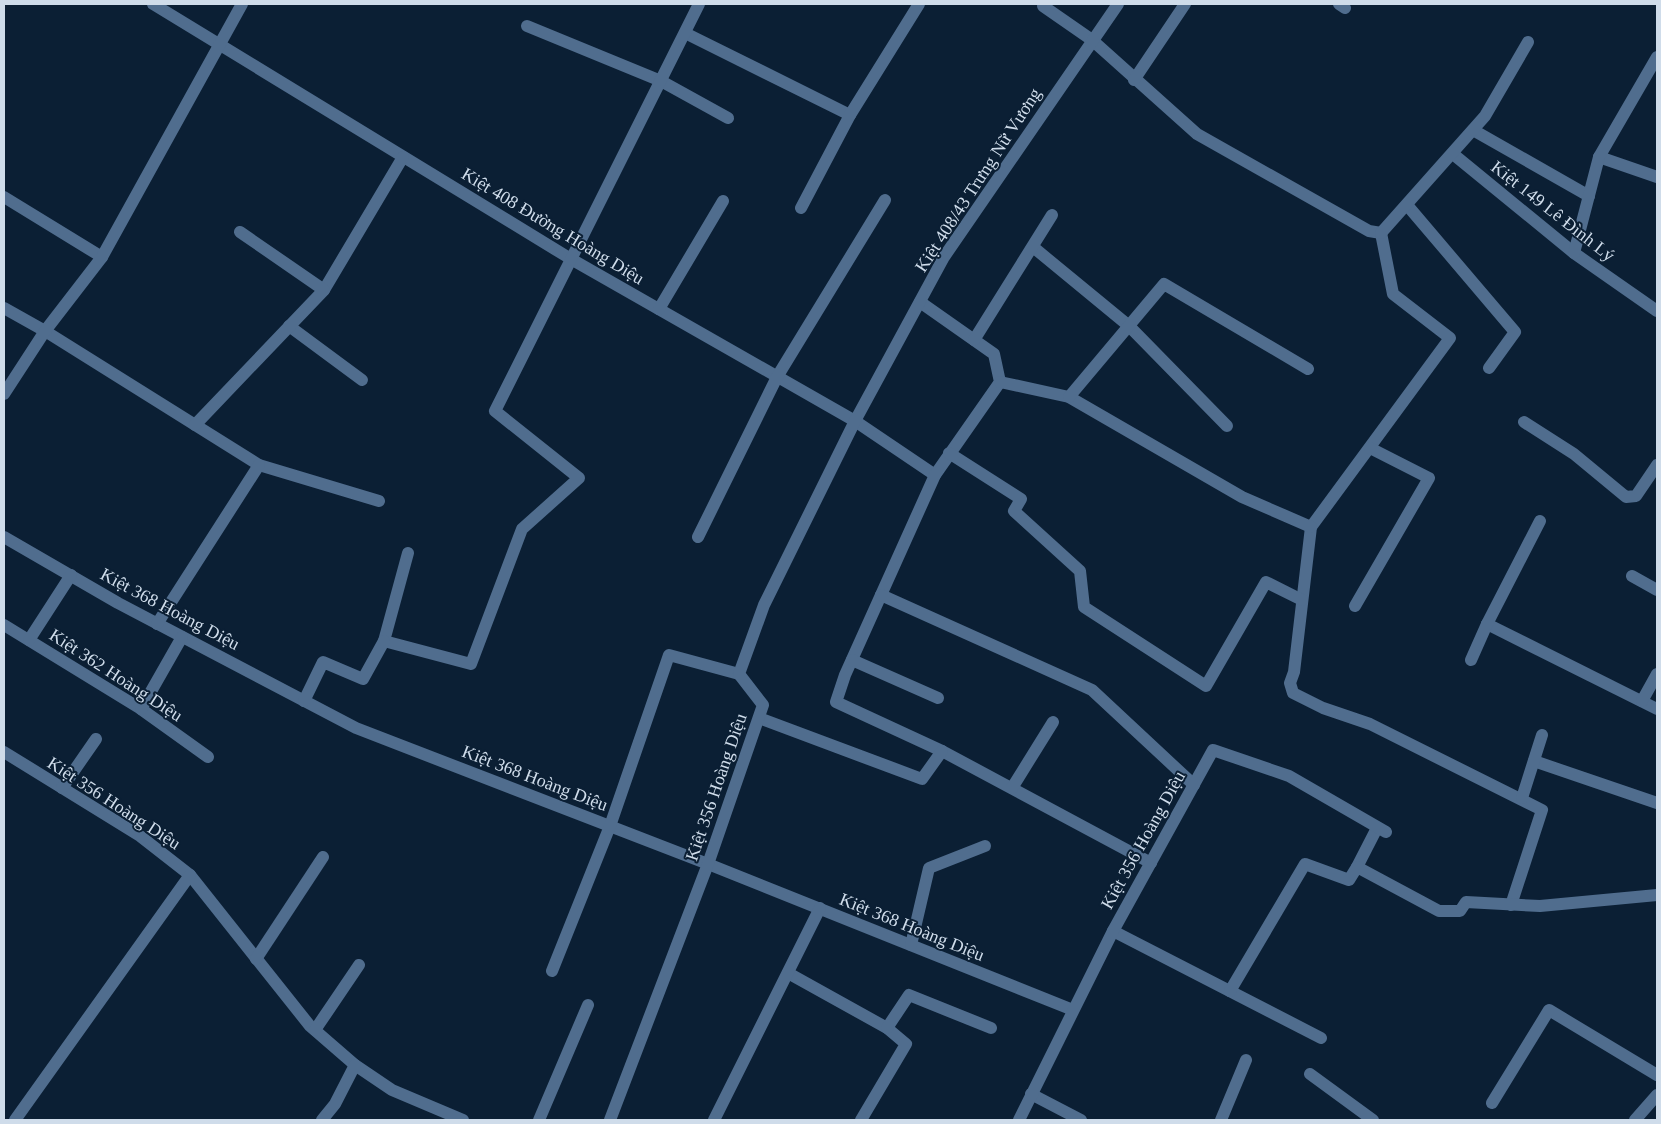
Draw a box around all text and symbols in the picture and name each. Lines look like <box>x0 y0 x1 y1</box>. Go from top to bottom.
street label: Kiệt 408/43 Trưng Nữ Vương <box>911 84 1045 276</box>
street label: Kiệt 149 Lê Đình Lý <box>1487 157 1619 265</box>
street label: Kiệt 408 Đường Hoàng Diệu <box>458 164 648 288</box>
street label: Kiệt 368 Hoàng Diệu <box>97 564 243 654</box>
street label: Kiệt 362 Hoàng Diệu <box>46 625 186 725</box>
street label: Kiệt 356 Hoàng Diệu <box>681 711 751 863</box>
street label: Kiệt 368 Hoàng Diệu <box>459 741 611 815</box>
street label: Kiệt 356 Hoàng Diệu <box>44 753 184 853</box>
street label: Kiệt 356 Hoàng Diệu <box>1097 768 1189 912</box>
street label: Kiệt 368 Hoàng Diệu <box>837 889 987 965</box>

